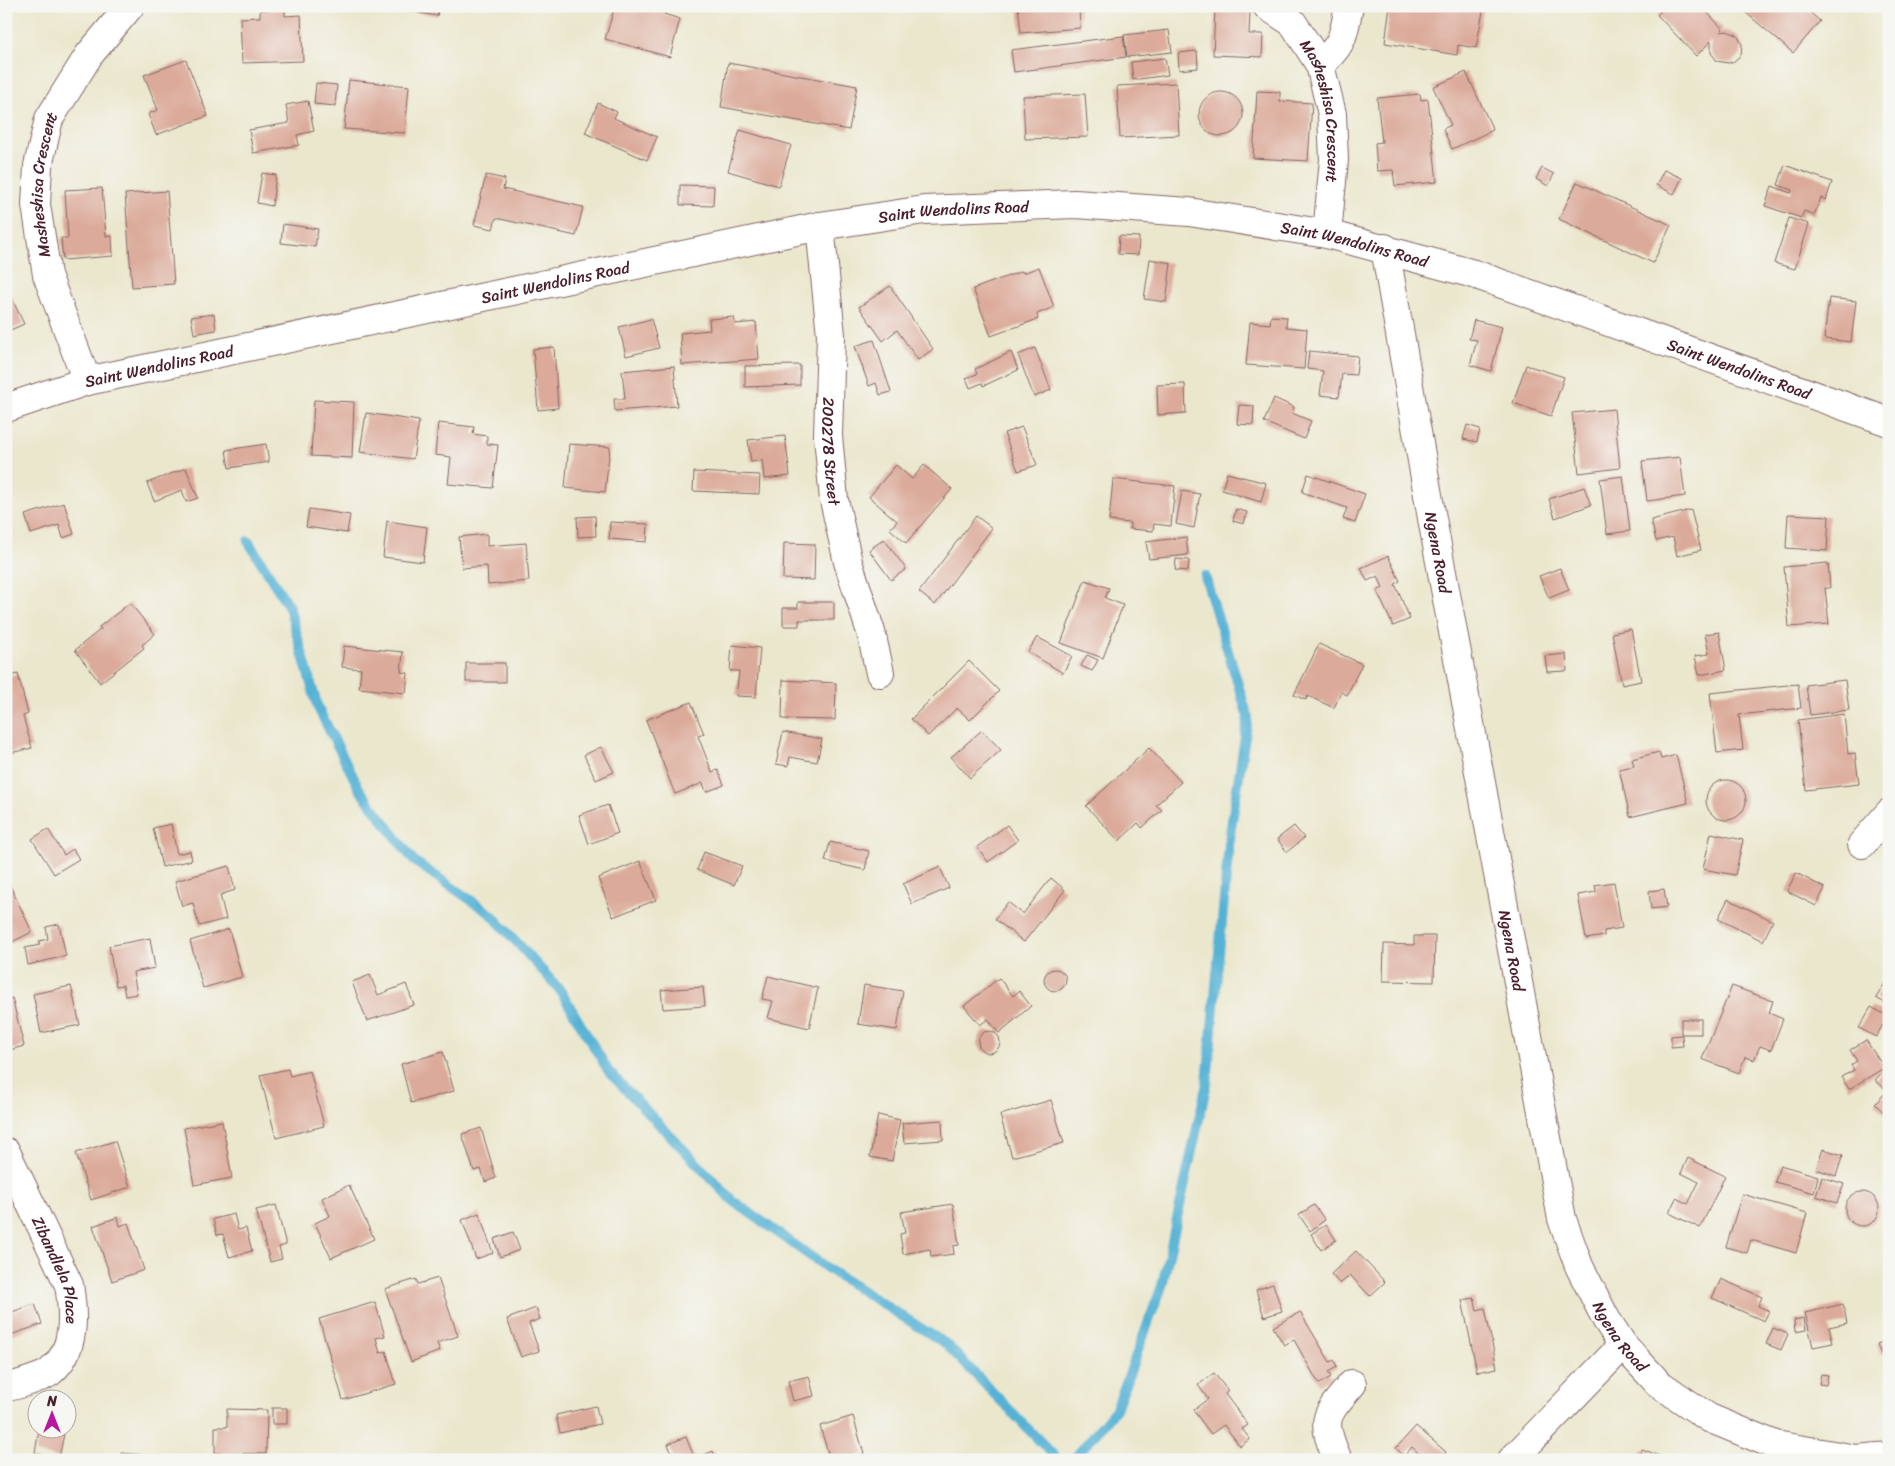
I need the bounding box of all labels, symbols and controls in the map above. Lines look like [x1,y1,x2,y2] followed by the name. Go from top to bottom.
[1292,33,1348,184] street label: Masheshisa Crescent
[22,105,66,260] street label: Masheshisa Crescent
[876,192,1031,232] street label: Saint Wendolins Road
[1279,213,1433,276] street label: Saint Wendolins Road
[478,252,634,312] street label: Saint Wendolins Road
[1663,330,1817,409] street label: Saint Wendolins Road
[82,336,238,396] street label: Saint Wendolins Road
[813,397,849,509] street label: 200278 Street
[1416,509,1460,597] street label: Ngena Road
[1490,908,1534,995] street label: Ngena Road
[23,1211,86,1324] street label: Zibandlela Place
[1584,1296,1656,1380] street label: Ngena Road
[28,1388,78,1438] north arrow
[46,1389,57,1414] text: N

